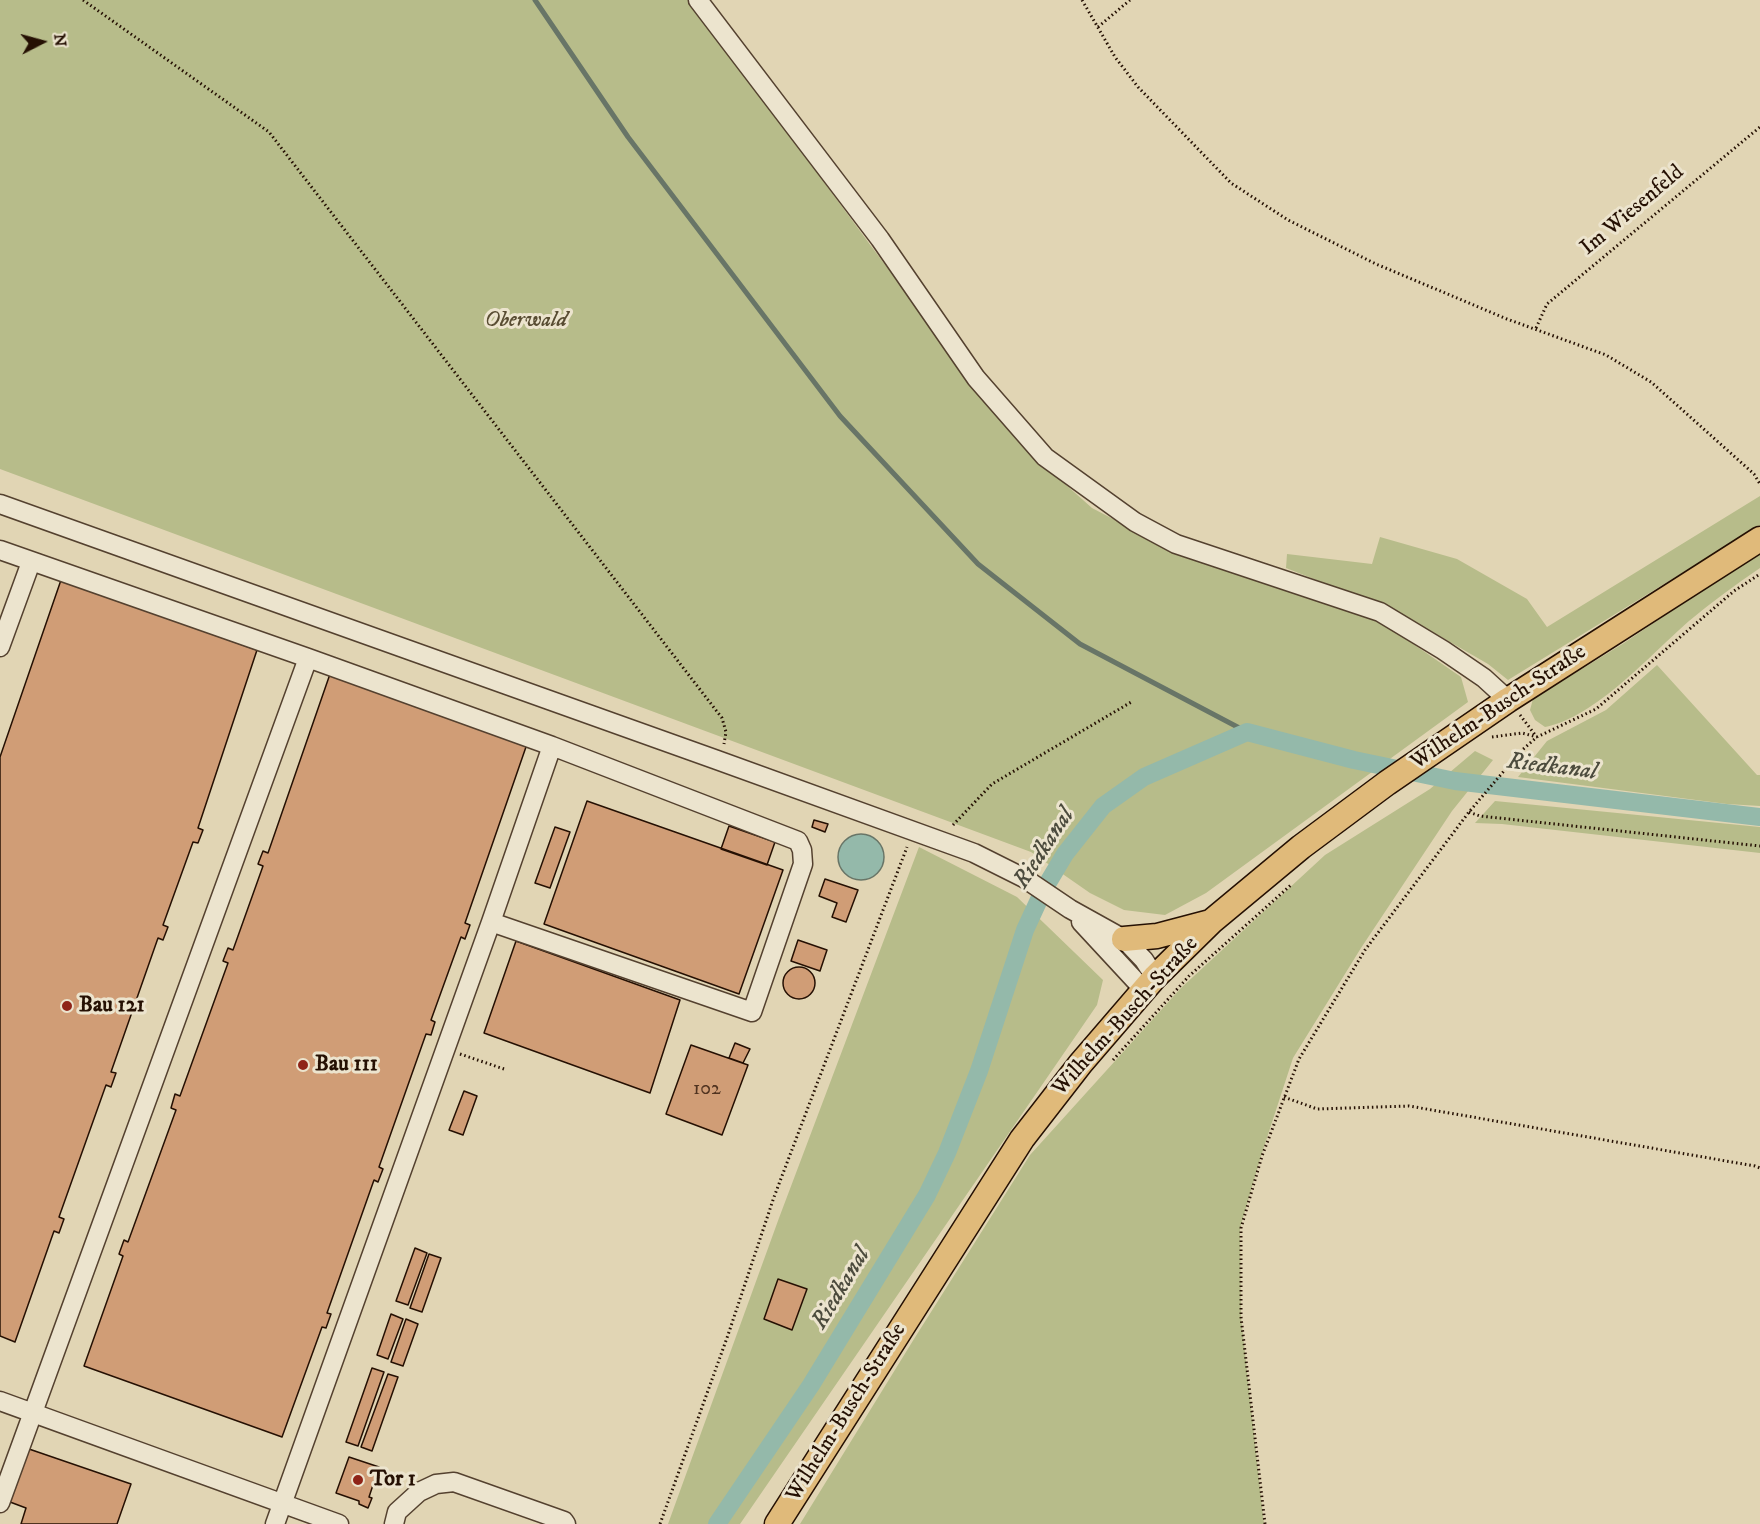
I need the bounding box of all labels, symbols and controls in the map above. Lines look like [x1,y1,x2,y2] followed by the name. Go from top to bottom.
[12,12,72,72] north arrow
[49,33,71,48] text: N
[1576,160,1690,262] street label: Im Wiesenfeld
[485,308,567,334] park label: Oberwald
[1406,640,1592,776] street label: Wilhelm-Busch-Straße
[1505,748,1599,788] water label: Riedkanal
[1008,803,1082,895] water label: Riedkanal
[1047,932,1205,1102] street label: Wilhelm-Busch-Straße
[79,993,145,1019] place label: Bau 121
[60,999,74,1013] marker: Bau 121
[315,1052,378,1078] place label: Bau 111
[296,1058,310,1072] marker: Bau 111
[693,1078,721,1102] house number: 102
[806,1243,878,1335] water label: Riedkanal
[781,1319,913,1507] street label: Wilhelm-Busch-Straße
[370,1467,416,1493] place label: Tor 1
[351,1473,365,1487] marker: Tor 1

